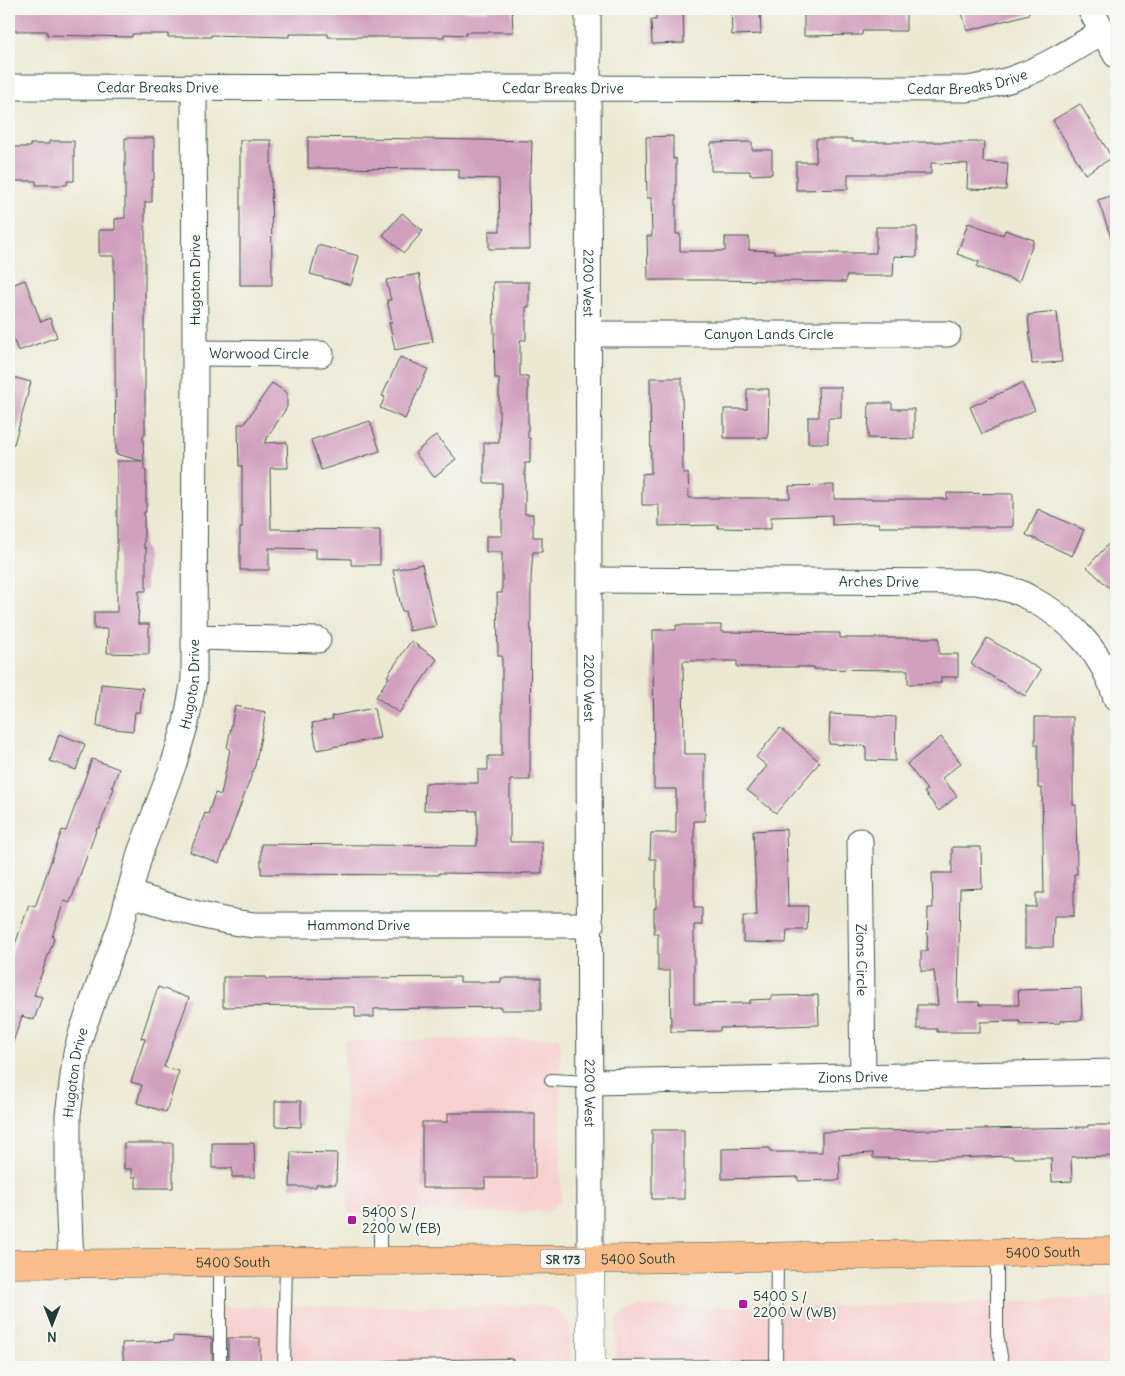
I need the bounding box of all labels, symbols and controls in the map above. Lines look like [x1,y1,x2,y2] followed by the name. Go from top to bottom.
[907,65,1030,98] street label: Cedar Breaks Drive
[97,78,219,96] street label: Cedar Breaks Drive
[502,79,624,97] street label: Cedar Breaks Drive
[186,235,204,325] street label: Hugoton Drive
[579,249,597,317] street label: 2200 West
[704,325,834,343] street label: Canyon Lands Circle
[209,344,309,363] street label: Worwood Circle
[839,572,919,591] street label: Arches Drive
[176,639,203,732] street label: Hugoton Drive
[580,654,598,722] street label: 2200 West
[307,916,410,934] street label: Hammond Drive
[852,924,871,996] street label: Zions Circle
[59,1026,91,1119] street label: Hugoton Drive
[581,1059,599,1127] street label: 2200 West
[818,1067,888,1087] street label: Zions Drive
[362,1203,441,1237] place label: 5400 S / 2200 W (EB)
[346,1214,358,1226] marker: 5400 S / 2200 W (EB)
[1005,1243,1080,1262] street label: 5400 South
[601,1249,675,1268] street label: 5400 South
[540,1250,586,1268] road number: SR 173
[196,1253,270,1271] street label: 5400 South
[753,1287,836,1321] place label: 5400 S / 2200 W (WB)
[28,1298,78,1348] north arrow
[737,1298,749,1310] marker: 5400 S / 2200 W (WB)
[47,1328,57,1346] text: N

